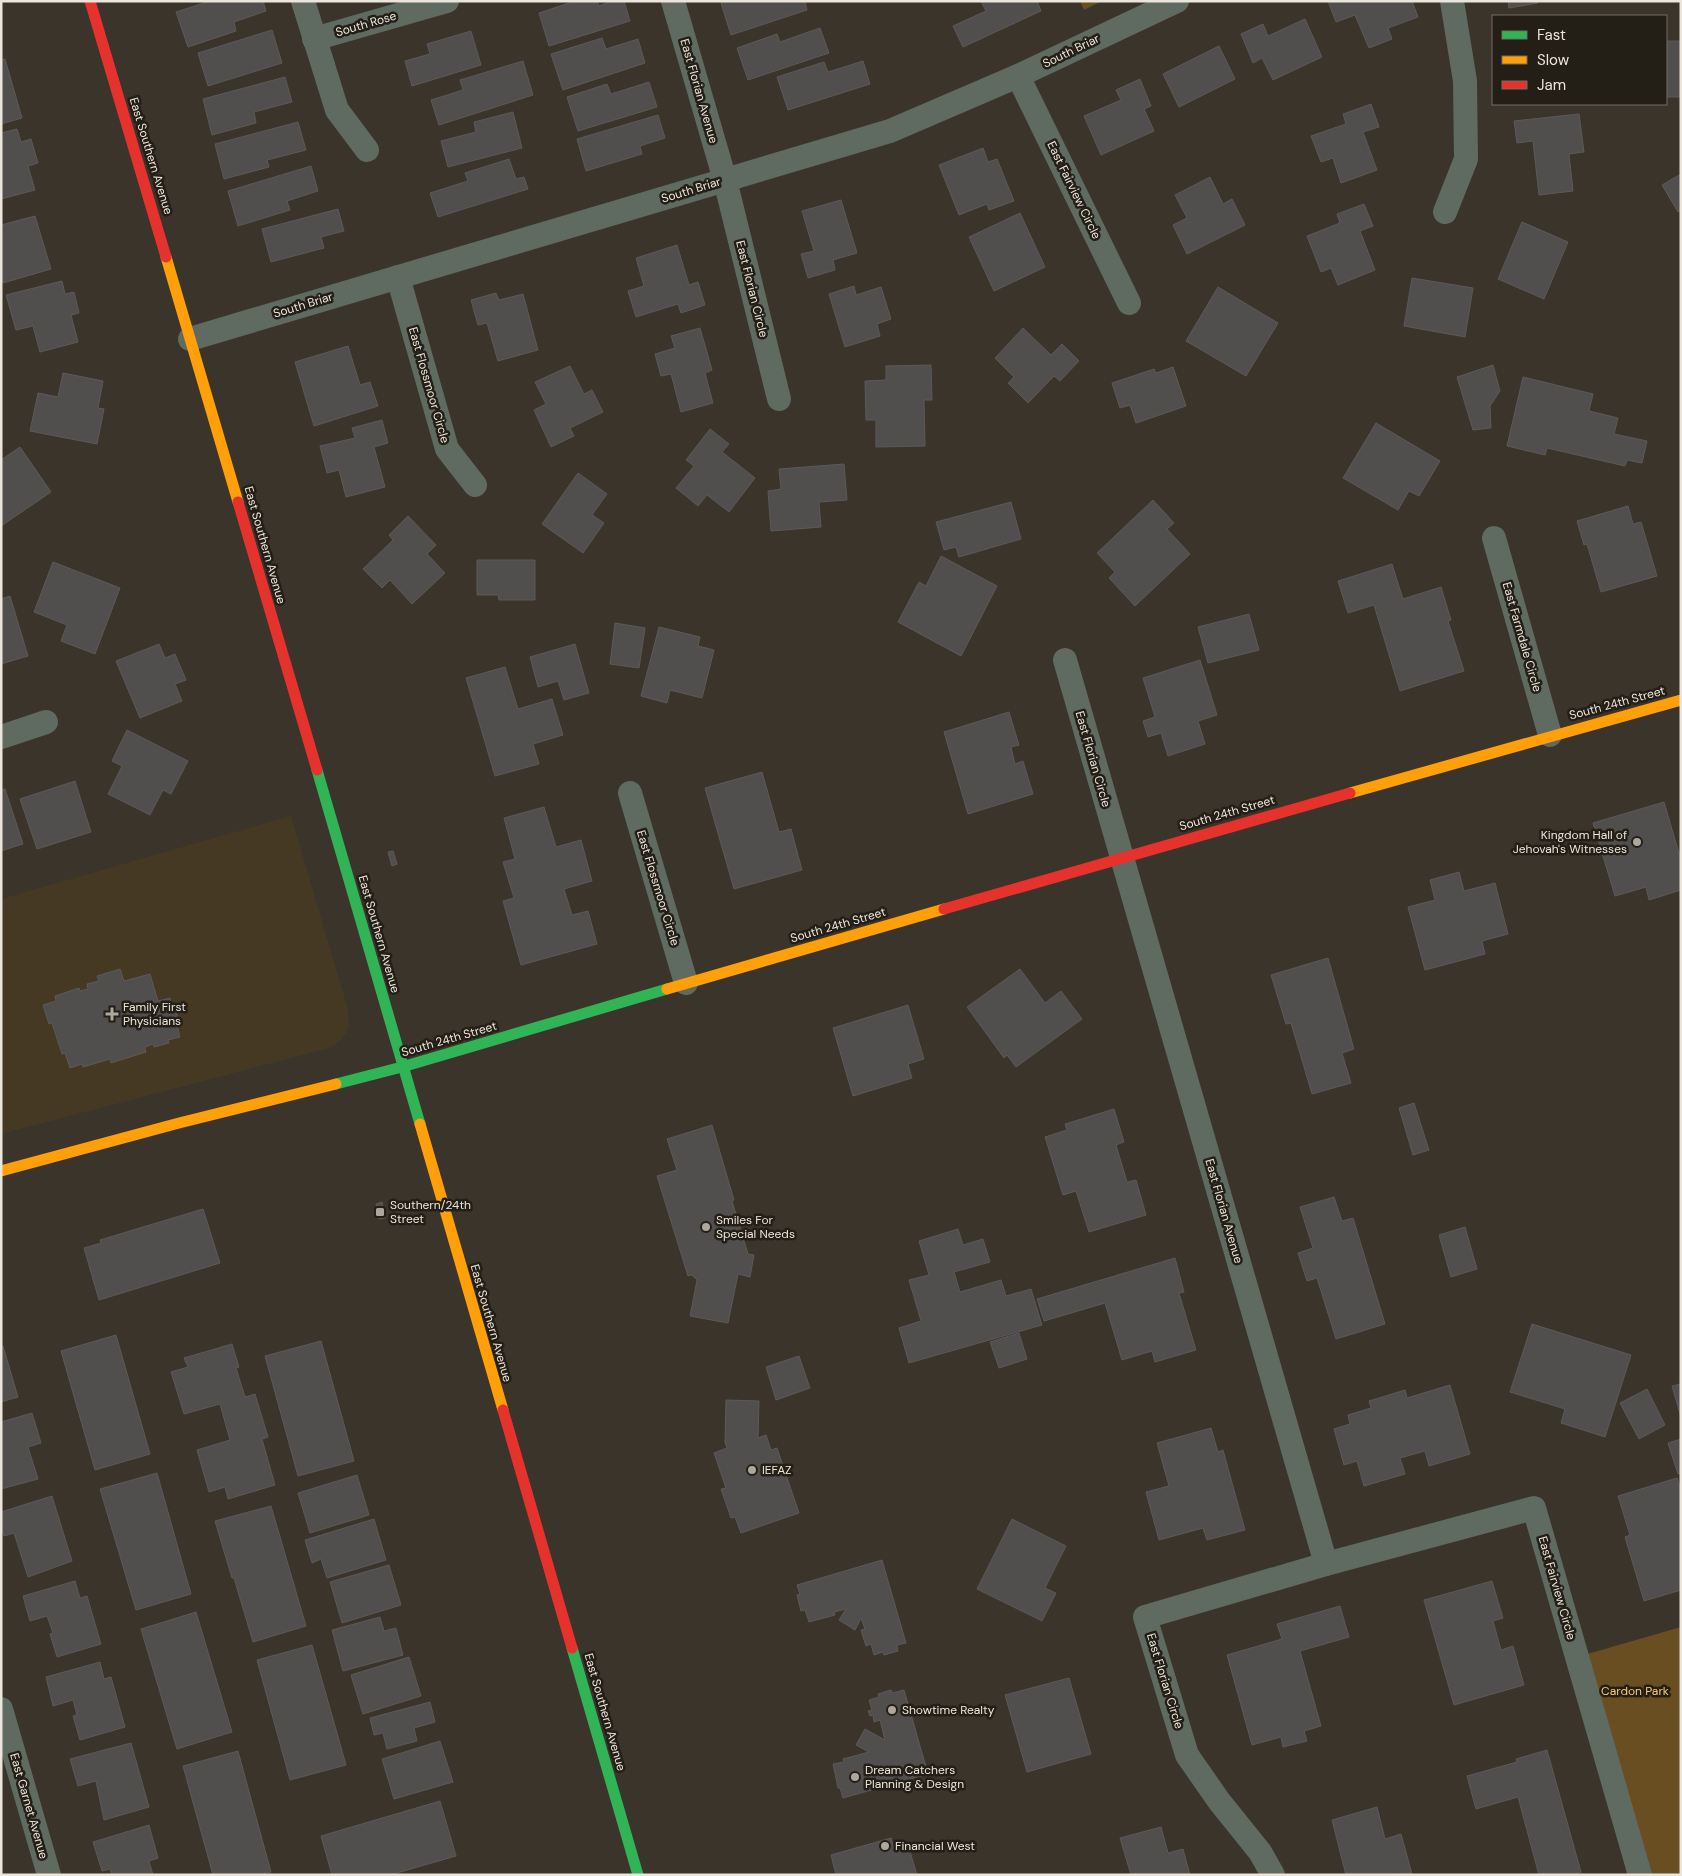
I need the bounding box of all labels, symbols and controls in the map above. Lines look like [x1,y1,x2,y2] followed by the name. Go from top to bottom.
[334,8,398,40] street label: South Rose
[1492,15,1667,105] legend
[1537,25,1566,45] text: Fast
[1040,30,1103,72] street label: South Briar
[676,37,722,145] street label: East Florian Avenue
[1537,50,1570,70] text: Slow
[1537,75,1566,95] text: Jam
[126,95,176,217] street label: East Southern Avenue
[1043,138,1105,242] street label: East Fairview Circle
[659,173,723,207] street label: South Briar
[732,239,772,339] street label: East Florian Circle
[271,288,335,322] street label: South Briar
[405,325,453,445] street label: East Flossmoor Circle
[241,484,290,606] street label: East Southern Avenue
[1499,580,1545,694] street label: East Farmdale Circle
[1567,682,1667,723] street label: South 24th Street
[1072,709,1114,809] street label: East Florian Circle
[1177,792,1277,834] street label: South 24th Street
[1513,827,1627,857] place label: Kingdom Hall of Jehovah's Witnesses
[633,828,683,948] street label: East Flossmoor Circle
[1631,836,1643,848] marker: Kingdom Hall of Jehovah's Witnesses
[355,873,404,995] street label: East Southern Avenue
[788,904,888,946] street label: South 24th Street
[123,999,186,1029] place label: Family First Physicians
[105,1007,119,1021] marker: Family First Physicians
[399,1018,499,1060] street label: South 24th Street
[1201,1157,1247,1265] street label: East Florian Avenue
[390,1197,471,1227] place label: Southern/24th Street
[374,1206,386,1218] marker: Southern/24th Street
[716,1212,795,1242] place label: Smiles For Special Needs
[700,1221,712,1233] marker: Smiles For Special Needs
[467,1262,516,1384] street label: East Southern Avenue
[762,1462,792,1478] place label: IEFAZ
[746,1464,758,1476] marker: IEFAZ
[1535,1534,1579,1642] street label: East Fairview Circle
[1143,1631,1187,1731] street label: East Florian Circle
[581,1651,630,1773] street label: East Southern Avenue
[1601,1683,1669,1699] park label: Cardon Park
[902,1702,995,1718] place label: Showtime Realty
[886,1704,898,1716] marker: Showtime Realty
[6,1751,52,1861] street label: East Garnet Avenue
[865,1762,964,1792] place label: Dream Catchers Planning & Design
[849,1771,861,1783] marker: Dream Catchers Planning & Design
[895,1838,975,1854] place label: Financial West
[879,1840,891,1852] marker: Financial West

